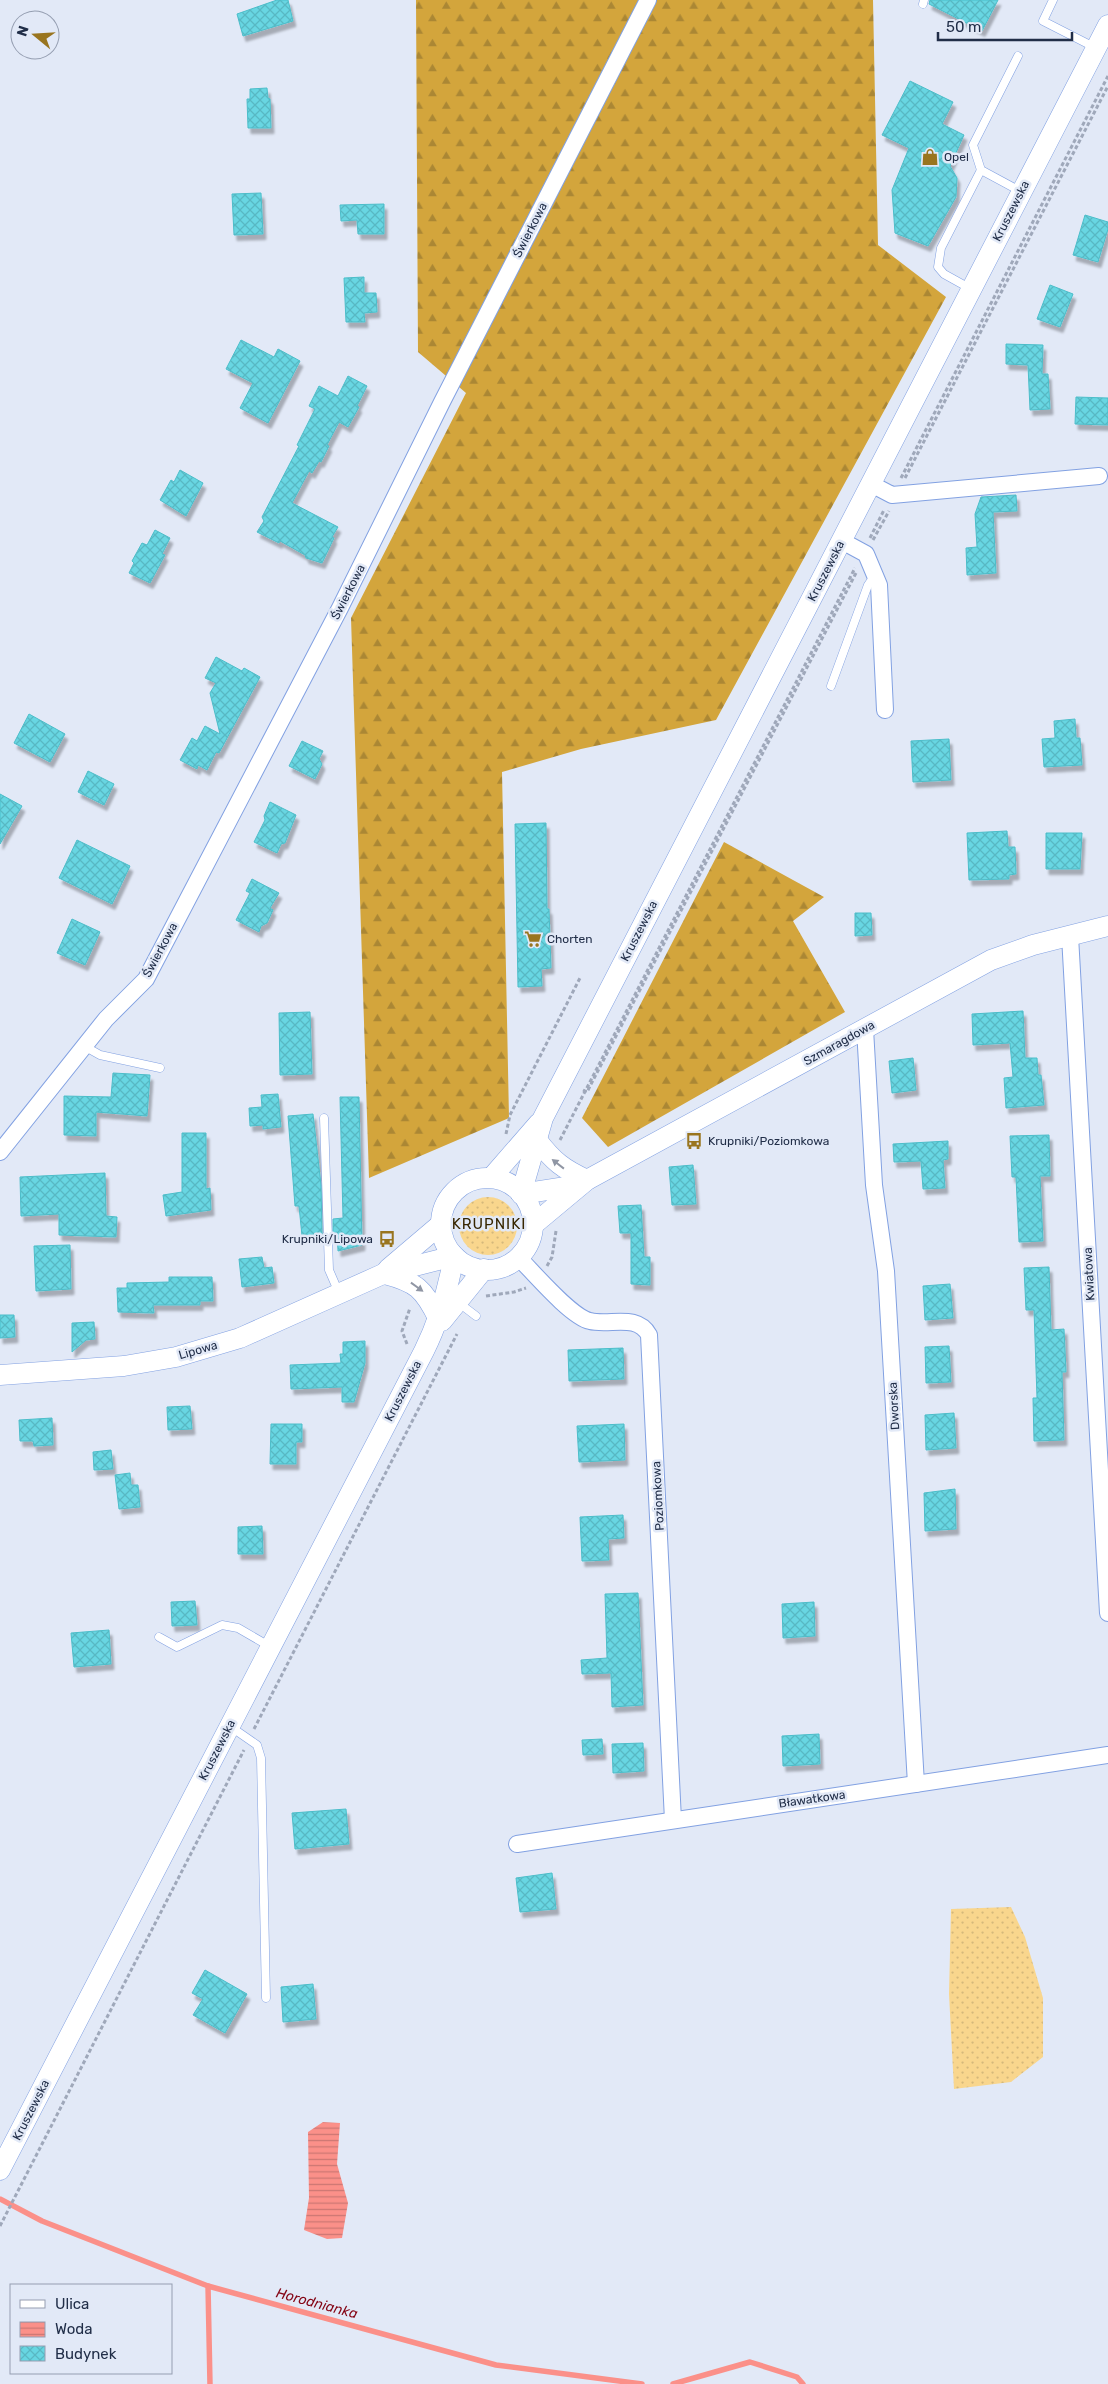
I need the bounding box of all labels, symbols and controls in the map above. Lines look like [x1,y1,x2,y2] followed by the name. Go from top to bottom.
[10,10,60,60] north arrow
[938,10,1072,42] scale bar
[946,18,981,36] text: 50 m
[13,24,33,39] text: N
[920,147,940,167] shop icon: Opel
[944,150,969,164] place label: Opel
[990,178,1032,244] street label: Kruszewska
[510,200,550,260] street label: Świerkowa
[805,538,847,604] street label: Kruszewska
[328,562,368,622] street label: Świerkowa
[618,898,660,964] street label: Kruszewska
[140,920,180,980] street label: Świerkowa
[523,929,543,949] supermarket icon: Chorten
[547,932,592,946] place label: Chorten
[801,1018,877,1068] street label: Szmaragdowa
[684,1131,704,1151] bus stop icon: Krupniki/Poziomkowa
[708,1134,829,1148] place label: Krupniki/Poziomkowa
[552,1159,565,1170] one-way arrow
[452,1215,526,1233] district label: KRUPNIKI
[377,1229,397,1249] bus stop icon: Krupniki/Lipowa
[282,1232,373,1246] place label: Krupniki/Lipowa
[1081,1247,1097,1301] street label: Kwiatowa
[410,1282,424,1292] one-way arrow
[177,1338,219,1362] street label: Lipowa
[382,1358,424,1424] street label: Kruszewska
[886,1382,902,1430] street label: Dworska
[649,1461,667,1531] street label: Poziomkowa
[196,1717,238,1783] street label: Kruszewska
[778,1787,846,1811] street label: Bławatkowa
[10,2077,52,2143] street label: Kruszewska
[10,2284,172,2374] legend
[274,2284,359,2323] water label: Horodnianka
[55,2295,89,2313] text: Ulica
[55,2320,93,2338] text: Woda
[55,2345,117,2363] text: Budynek

